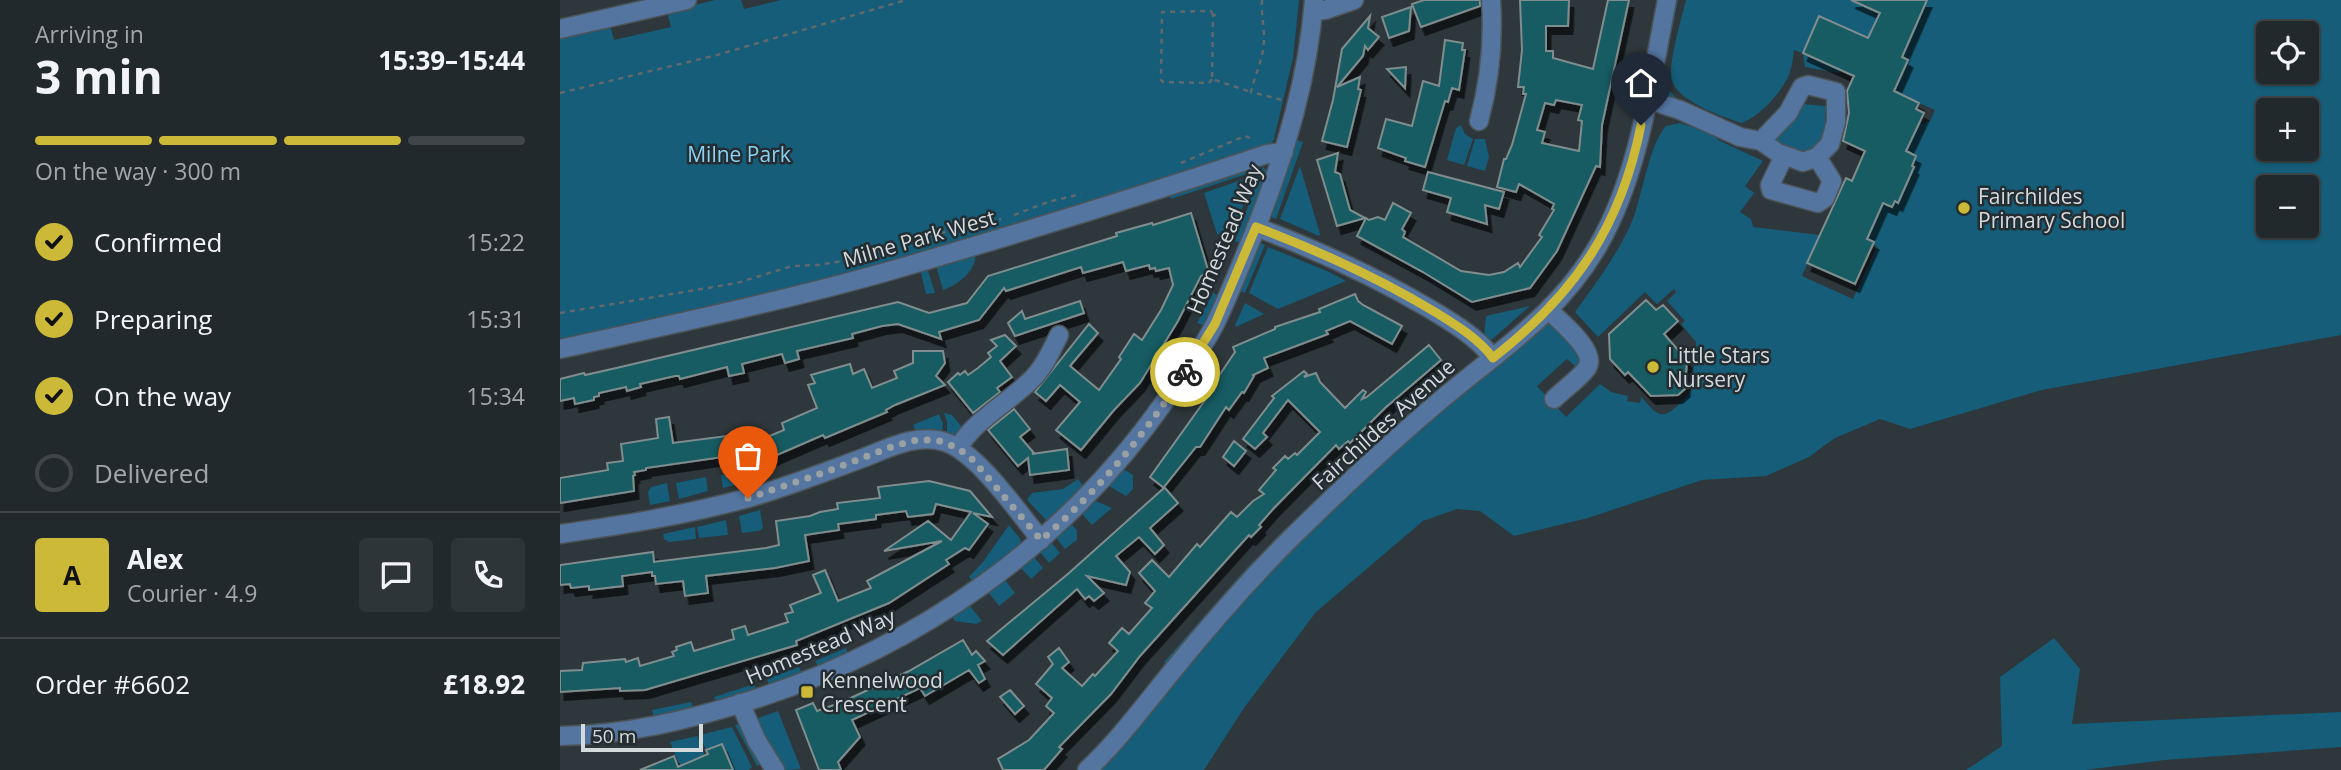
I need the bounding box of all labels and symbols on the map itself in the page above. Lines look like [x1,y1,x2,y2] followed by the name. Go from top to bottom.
[1611,53,1671,125] pin
[687,140,791,168] park label: Milne Park
[1180,159,1268,318] street label: Homestead Way
[1978,182,2125,234] place label: Fairchildes Primary School
[1956,200,1972,216] marker: Fairchildes Primary School
[839,203,999,273] street label: Milne Park West
[1150,337,1220,407] courier
[1667,341,1770,393] place label: Little Stars Nursery
[1306,352,1460,496] street label: Fairchildes Avenue
[1645,359,1661,375] marker: Little Stars Nursery
[718,426,778,498] pin
[741,602,900,690] street label: Homestead Way
[821,666,943,718] place label: Kennelwood Crescent
[799,684,815,700] marker: Kennelwood Crescent
[581,721,704,753] scale bar

